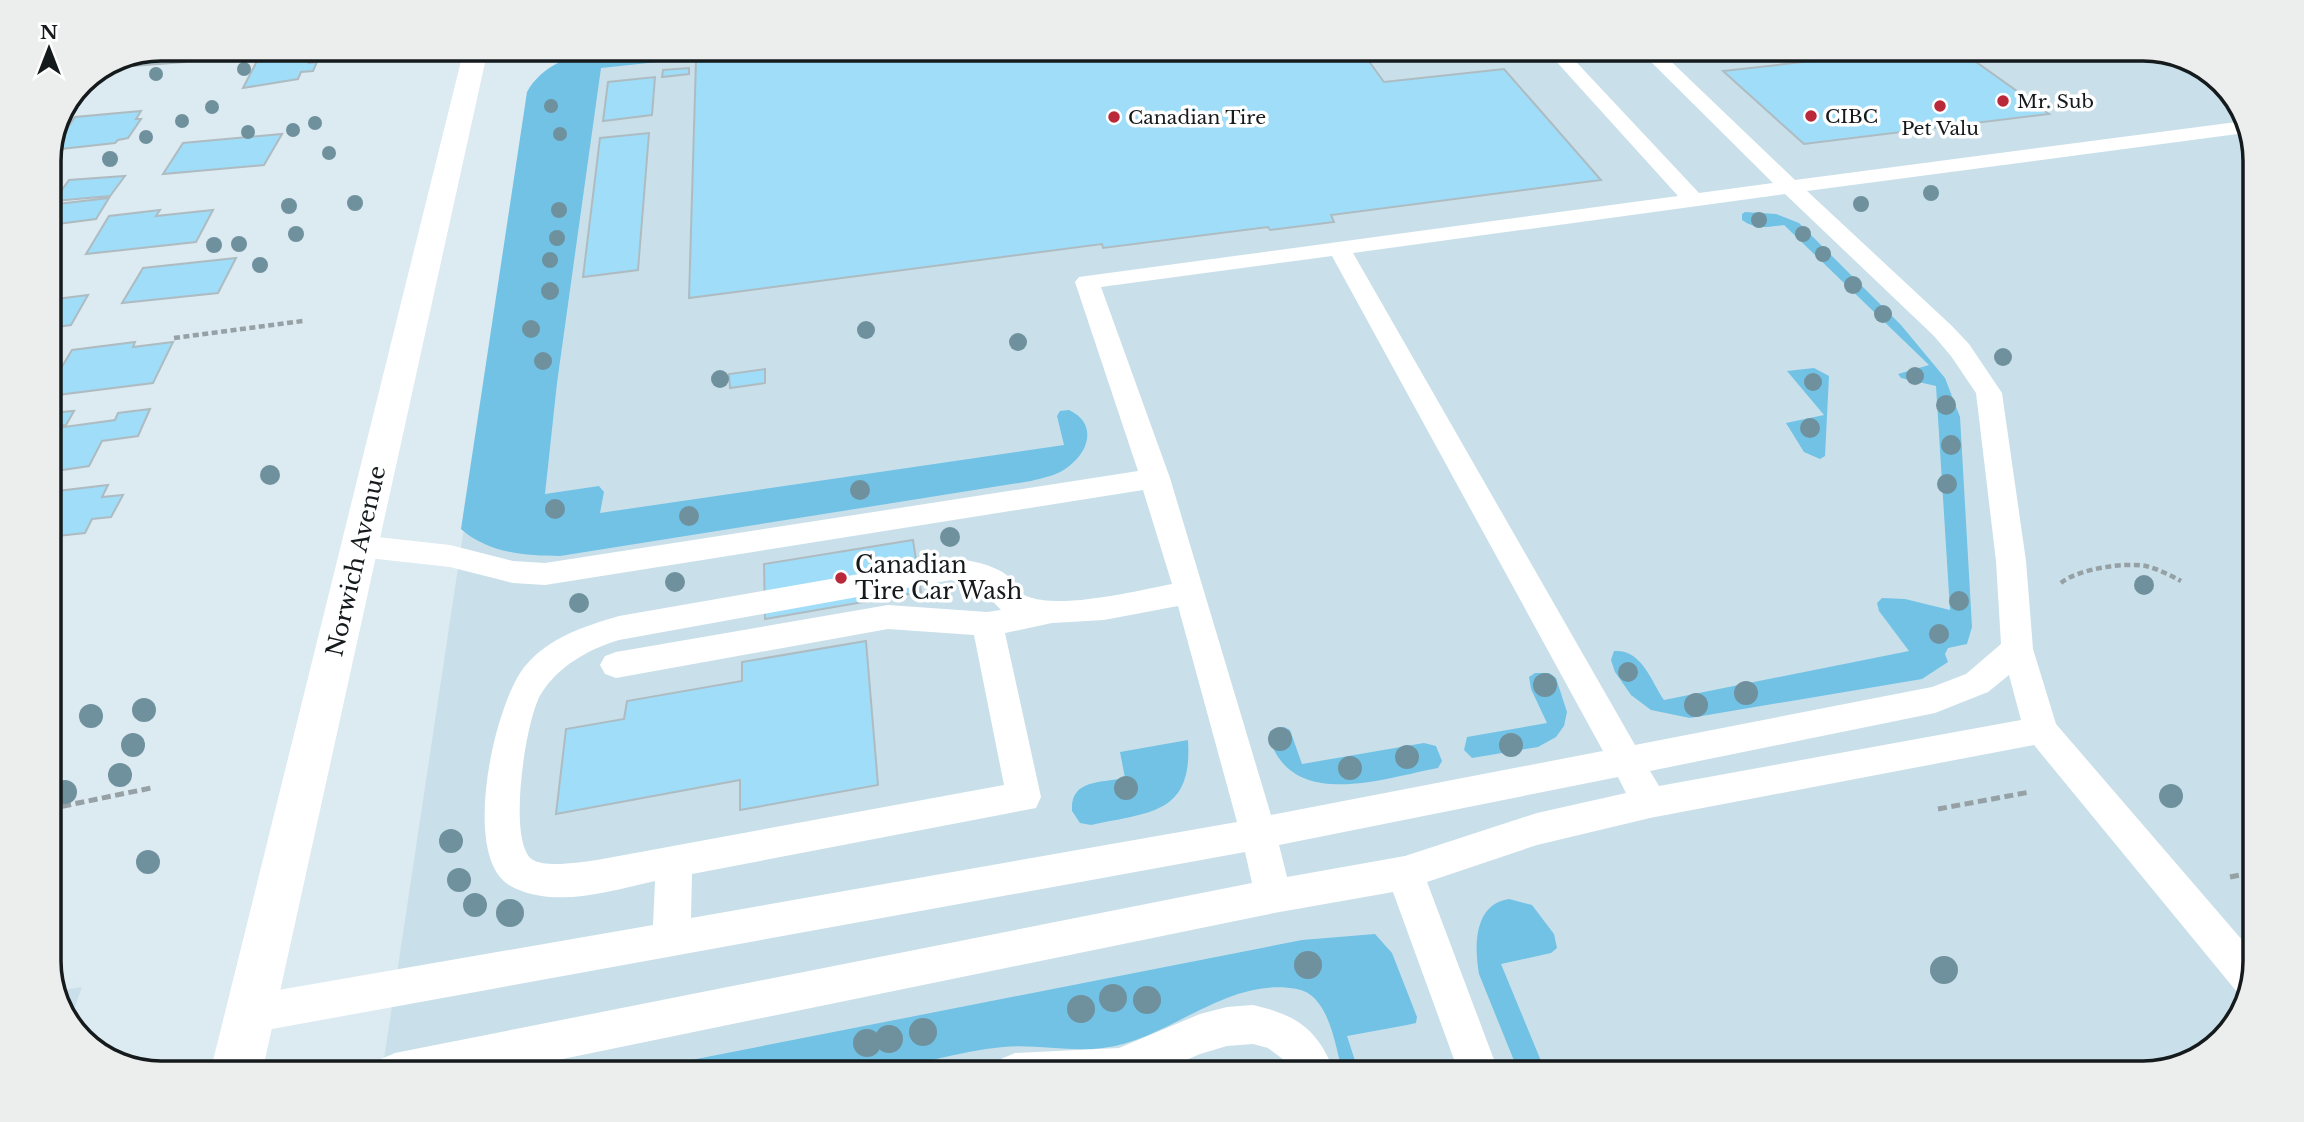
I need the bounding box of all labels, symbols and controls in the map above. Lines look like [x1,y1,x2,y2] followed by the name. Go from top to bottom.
[14,14,84,84] north arrow
[40,21,58,44] text: N
[2017,90,2094,113] place label: Mr. Sub
[1995,93,2011,109] marker: Mr. Sub
[1932,98,1948,114] marker: Pet Valu
[1825,105,1878,128] place label: CIBC
[1128,106,1266,129] place label: Canadian Tire
[1803,108,1819,124] marker: CIBC
[1106,109,1122,125] marker: Canadian Tire
[1901,117,1979,140] place label: Pet Valu
[320,463,392,659] street label: Norwich Avenue
[855,551,1023,605] place label: Canadian Tire Car Wash
[833,570,849,586] marker: Canadian Tire Car Wash

